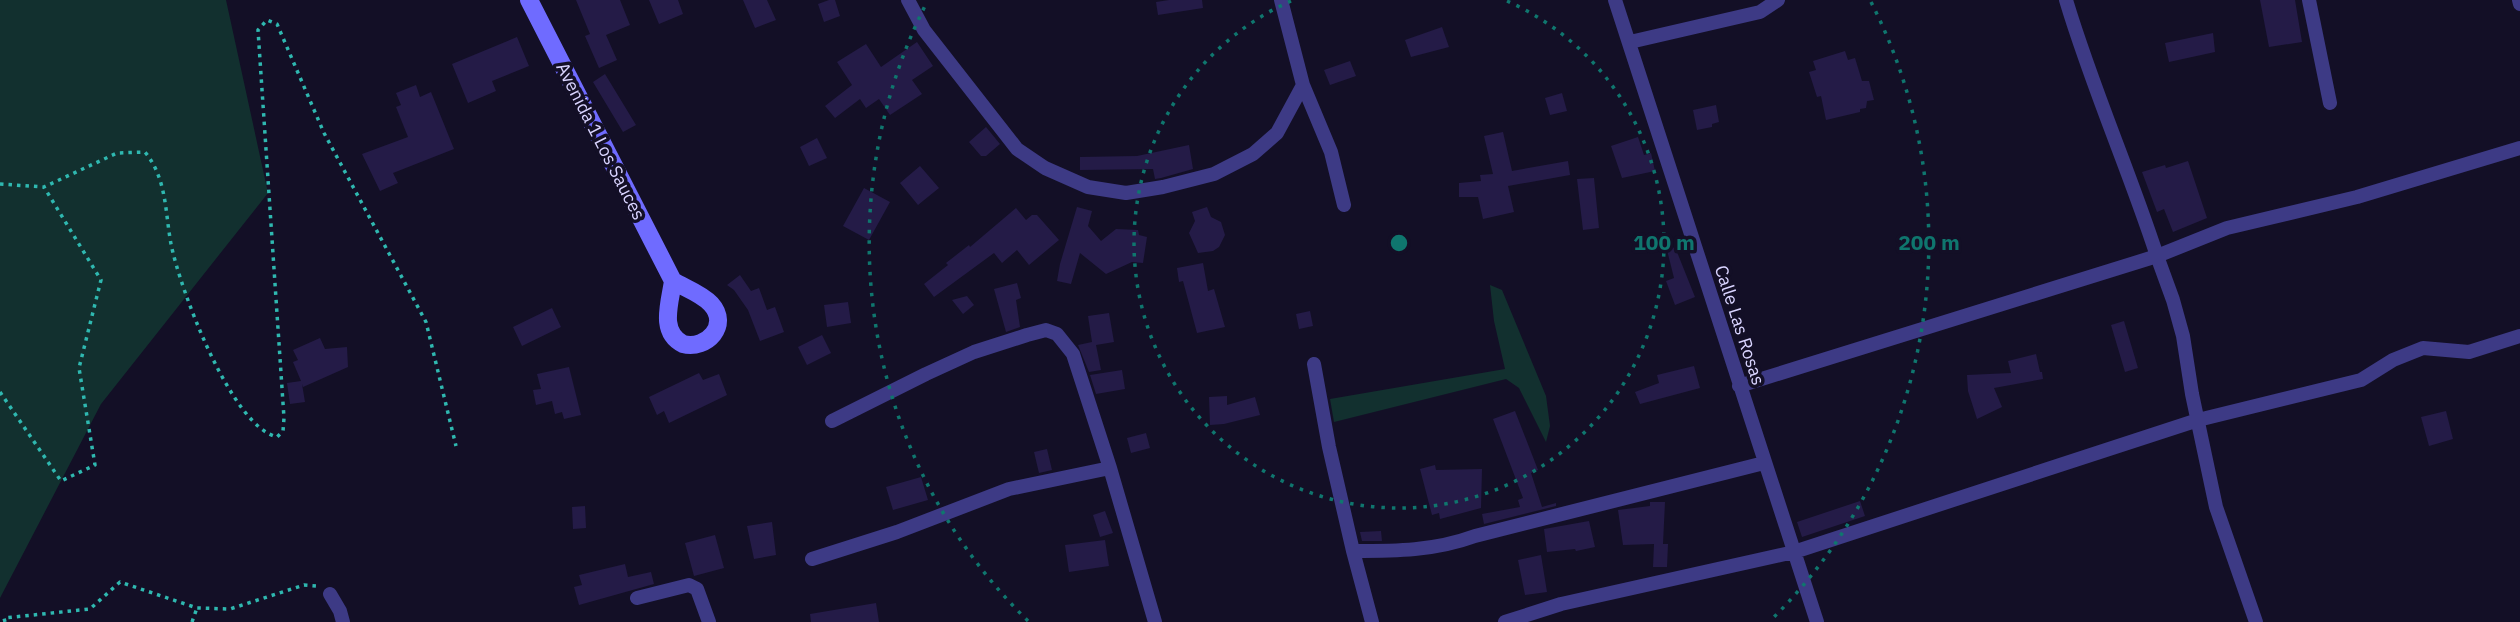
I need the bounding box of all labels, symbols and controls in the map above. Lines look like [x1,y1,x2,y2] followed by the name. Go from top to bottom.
[551,58,651,224] street label: Avenida 1 Los Sauces
[1633,228,1695,256] text: 100 m
[1898,228,1960,256] text: 200 m
[1387,231,1411,255] centre of rings
[1710,262,1770,388] street label: Calle Las Rosas

